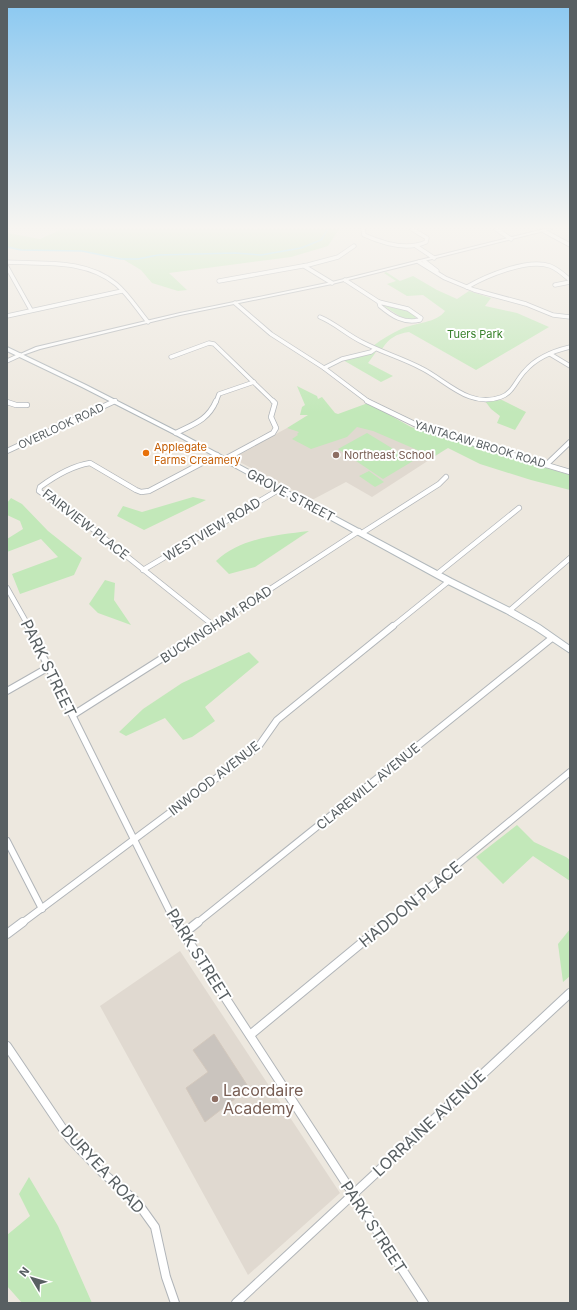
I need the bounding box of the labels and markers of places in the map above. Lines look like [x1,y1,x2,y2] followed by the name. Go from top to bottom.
[154,440,241,467] place label: Applegate Farms Creamery
[141,448,151,458] marker: Applegate Farms Creamery
[344,448,434,462] place label: Northeast School
[331,450,341,460] marker: Northeast School
[223,1080,303,1118] place label: Lacordaire Academy
[210,1094,220,1104] marker: Lacordaire Academy

